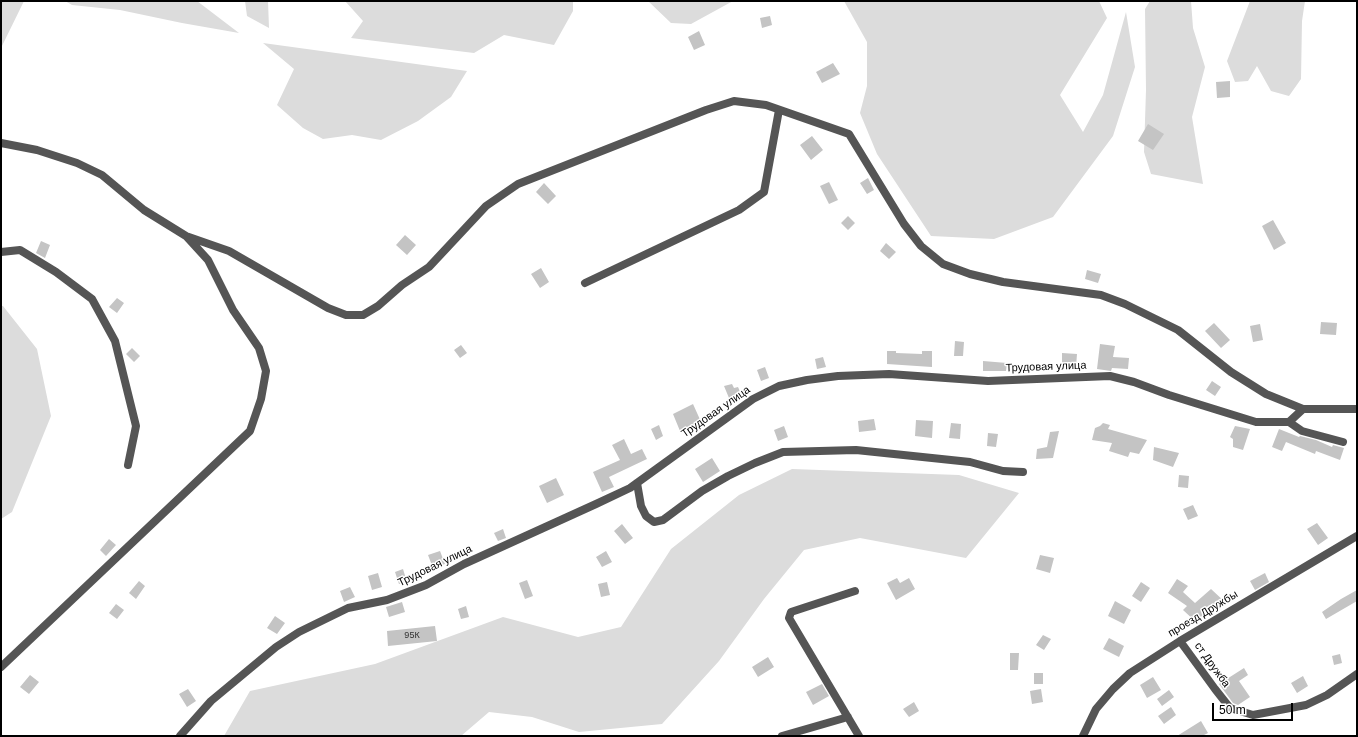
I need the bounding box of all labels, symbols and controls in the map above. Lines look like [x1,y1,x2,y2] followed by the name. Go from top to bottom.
[1005,359,1087,375] street label: Трудовая улица
[679,383,753,441] street label: Трудовая улица
[396,542,474,590] street label: Трудовая улица
[1166,588,1240,640] street label: проезд Дружбы
[404,631,420,641] house number: 95К
[1191,640,1233,690] street label: ст Дружба
[1214,695,1295,721] scale bar
[1219,703,1246,717] text: 50 m

